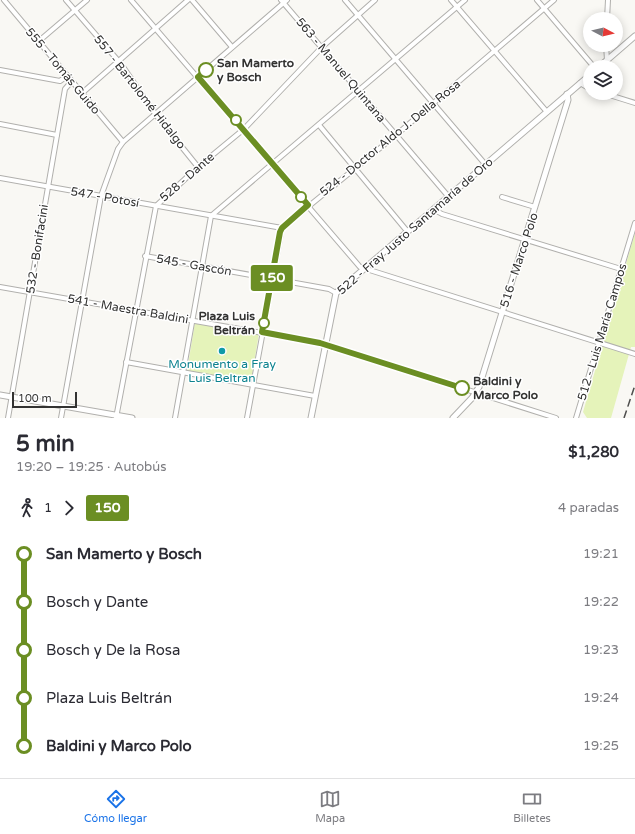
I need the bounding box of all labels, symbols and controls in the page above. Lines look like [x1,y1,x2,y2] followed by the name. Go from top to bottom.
[583,12,623,52] north arrow
[583,12,623,100] map controls
[293,15,389,125] street label: 563 - Manuel Quintana
[23,25,103,117] street label: 555 - Tomás Guido
[91,32,189,152] street label: 557 - Bartolomé Hidalgo
[217,56,294,85] place label: San Mamerto y Bosch
[583,60,623,100] button: layers
[198,62,214,78] marker: San Mamerto y Bosch
[317,77,463,199] street label: 524 - Doctor Aldo J. Della Rosa
[230,114,242,126] unlabelled marker
[157,149,217,205] street label: 528 - Dante
[334,155,496,297] street label: 522 - Fray Justo Santamaría de Oro
[70,184,140,210] street label: 547 - Potosí
[295,191,307,203] unlabelled marker
[23,203,51,295] street label: 532 - Bonifacini
[497,211,541,309] street label: 516 - Marco Polo
[155,251,233,279] street label: 545 - Gascón
[574,262,630,402] street label: 512 - Luis María Campos
[249,265,295,291] line badge: 150
[259,269,285,286] text: 150
[66,291,190,327] street label: 541 - Maestra Baldini
[198,309,255,337] place label: Plaza Luis Beltrán
[258,317,270,329] marker: Plaza Luis Beltrán
[217,346,227,356] marker: Monumento a Fray Luis Beltran
[168,357,276,385] place label: Monumento a Fray Luis Beltran
[473,374,538,402] place label: Baldini y Marco Polo
[454,380,470,396] marker: Baldini y Marco Polo
[12,390,77,409] scale bar
[18,392,52,405] text: 100 m
[16,431,75,457] text: 5 min
[568,443,619,461] text: $1,280
[16,459,166,475] text: 19:20 – 19:25 · Autobús
[16,497,38,519] icon: walk
[58,497,80,519] icon: forward
[94,499,121,516] text: 150
[44,500,52,516] text: 1
[558,500,619,516] text: 4 paradas
[46,545,202,563] text: San Mamerto y Bosch
[583,546,619,562] text: 19:21
[46,593,148,611] text: Bosch y Dante
[583,594,619,610] text: 19:22
[46,641,181,659] text: Bosch y De la Rosa
[583,642,619,658] text: 19:23
[46,689,172,707] text: Plaza Luis Beltrán
[583,690,619,706] text: 19:24
[46,737,192,755] text: Baldini y Marco Polo
[583,738,619,754] text: 19:25
[84,788,147,825] tab: Cómo llegar
[315,788,345,825] tab: Mapa
[513,788,551,825] tab: Billetes

